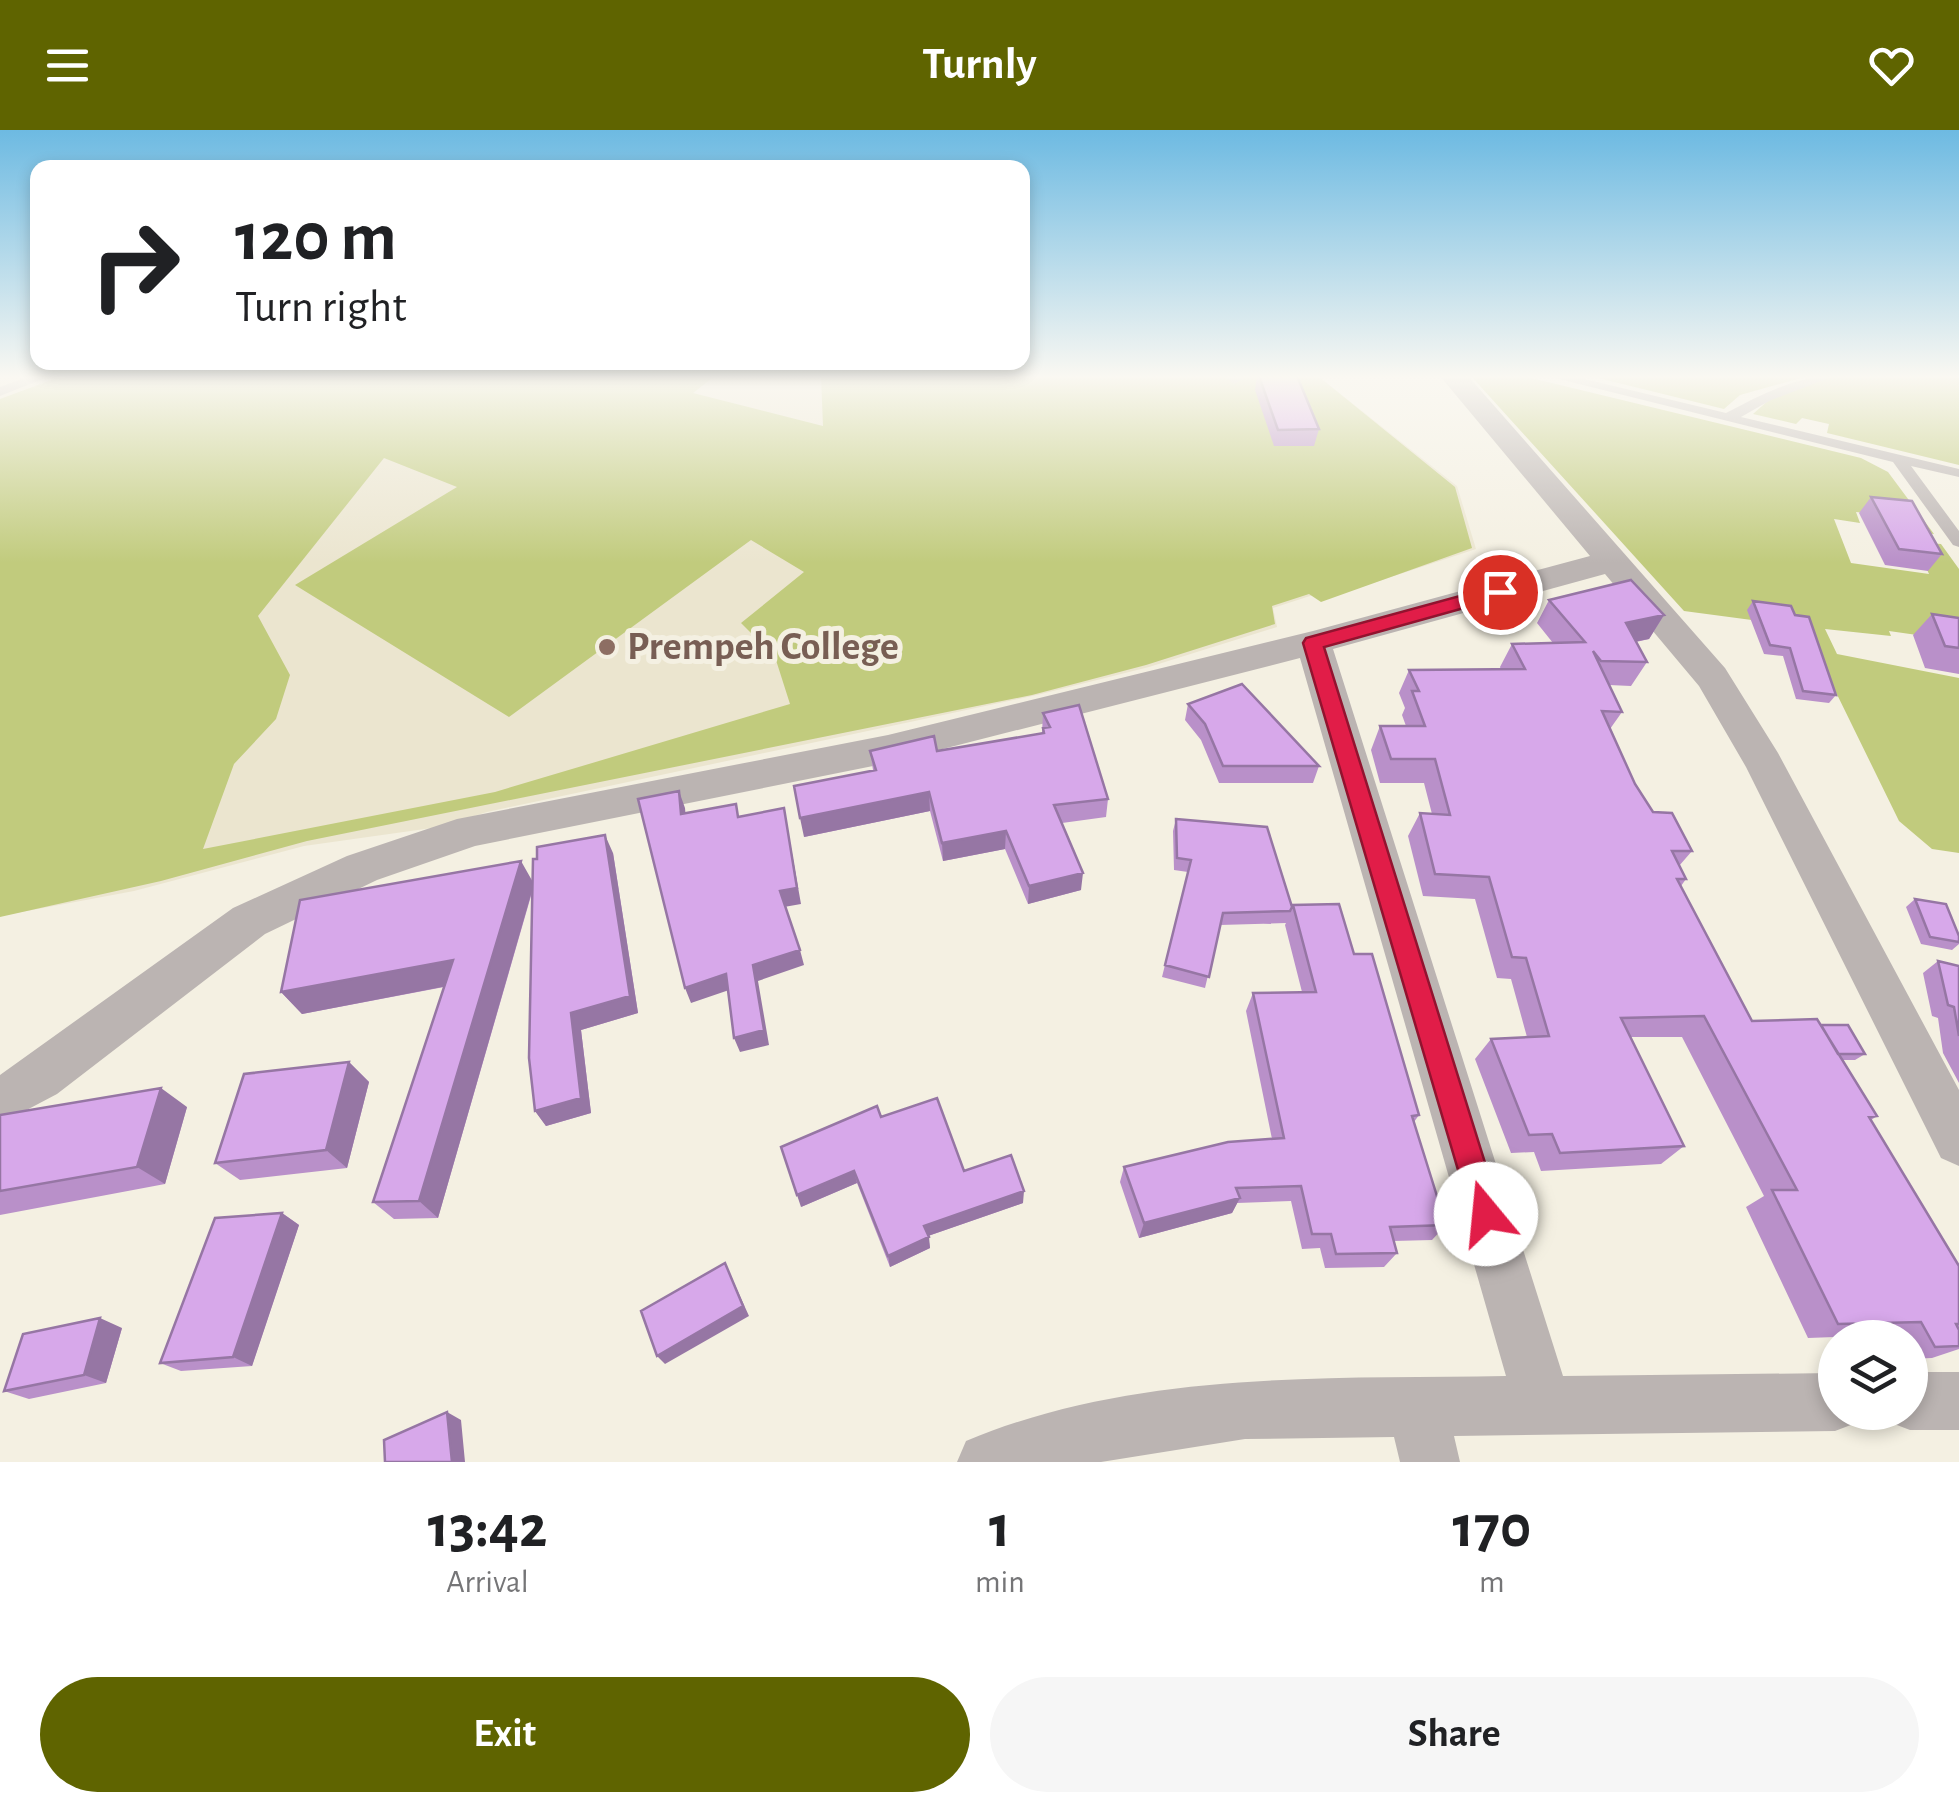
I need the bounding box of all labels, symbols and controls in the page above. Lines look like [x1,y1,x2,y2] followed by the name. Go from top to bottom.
[40,38,95,93] icon: menu
[1864,38,1919,93] icon: heart
[922,42,1037,87] text: Turnly
[70,200,200,330] icon: right
[235,203,397,273] text: 120 m
[235,285,407,330] text: Turn right
[1458,550,1543,635] pin
[1473,565,1528,620] icon: arrive
[627,627,899,667] place label: Prempeh College
[596,636,618,658] marker: Prempeh College
[1434,1162,1538,1266] position arrow
[1818,1320,1928,1430] map controls
[1818,1320,1928,1430] button: layers
[428,1498,547,1558] text: 13:42
[989,1498,1011,1558] text: 1
[1453,1498,1531,1558] text: 170
[446,1566,529,1598] text: Arrival
[975,1566,1025,1598] text: min
[1479,1566,1505,1598] text: m
[40,1677,970,1792] button: Exit
[990,1677,1919,1792] button: Share

